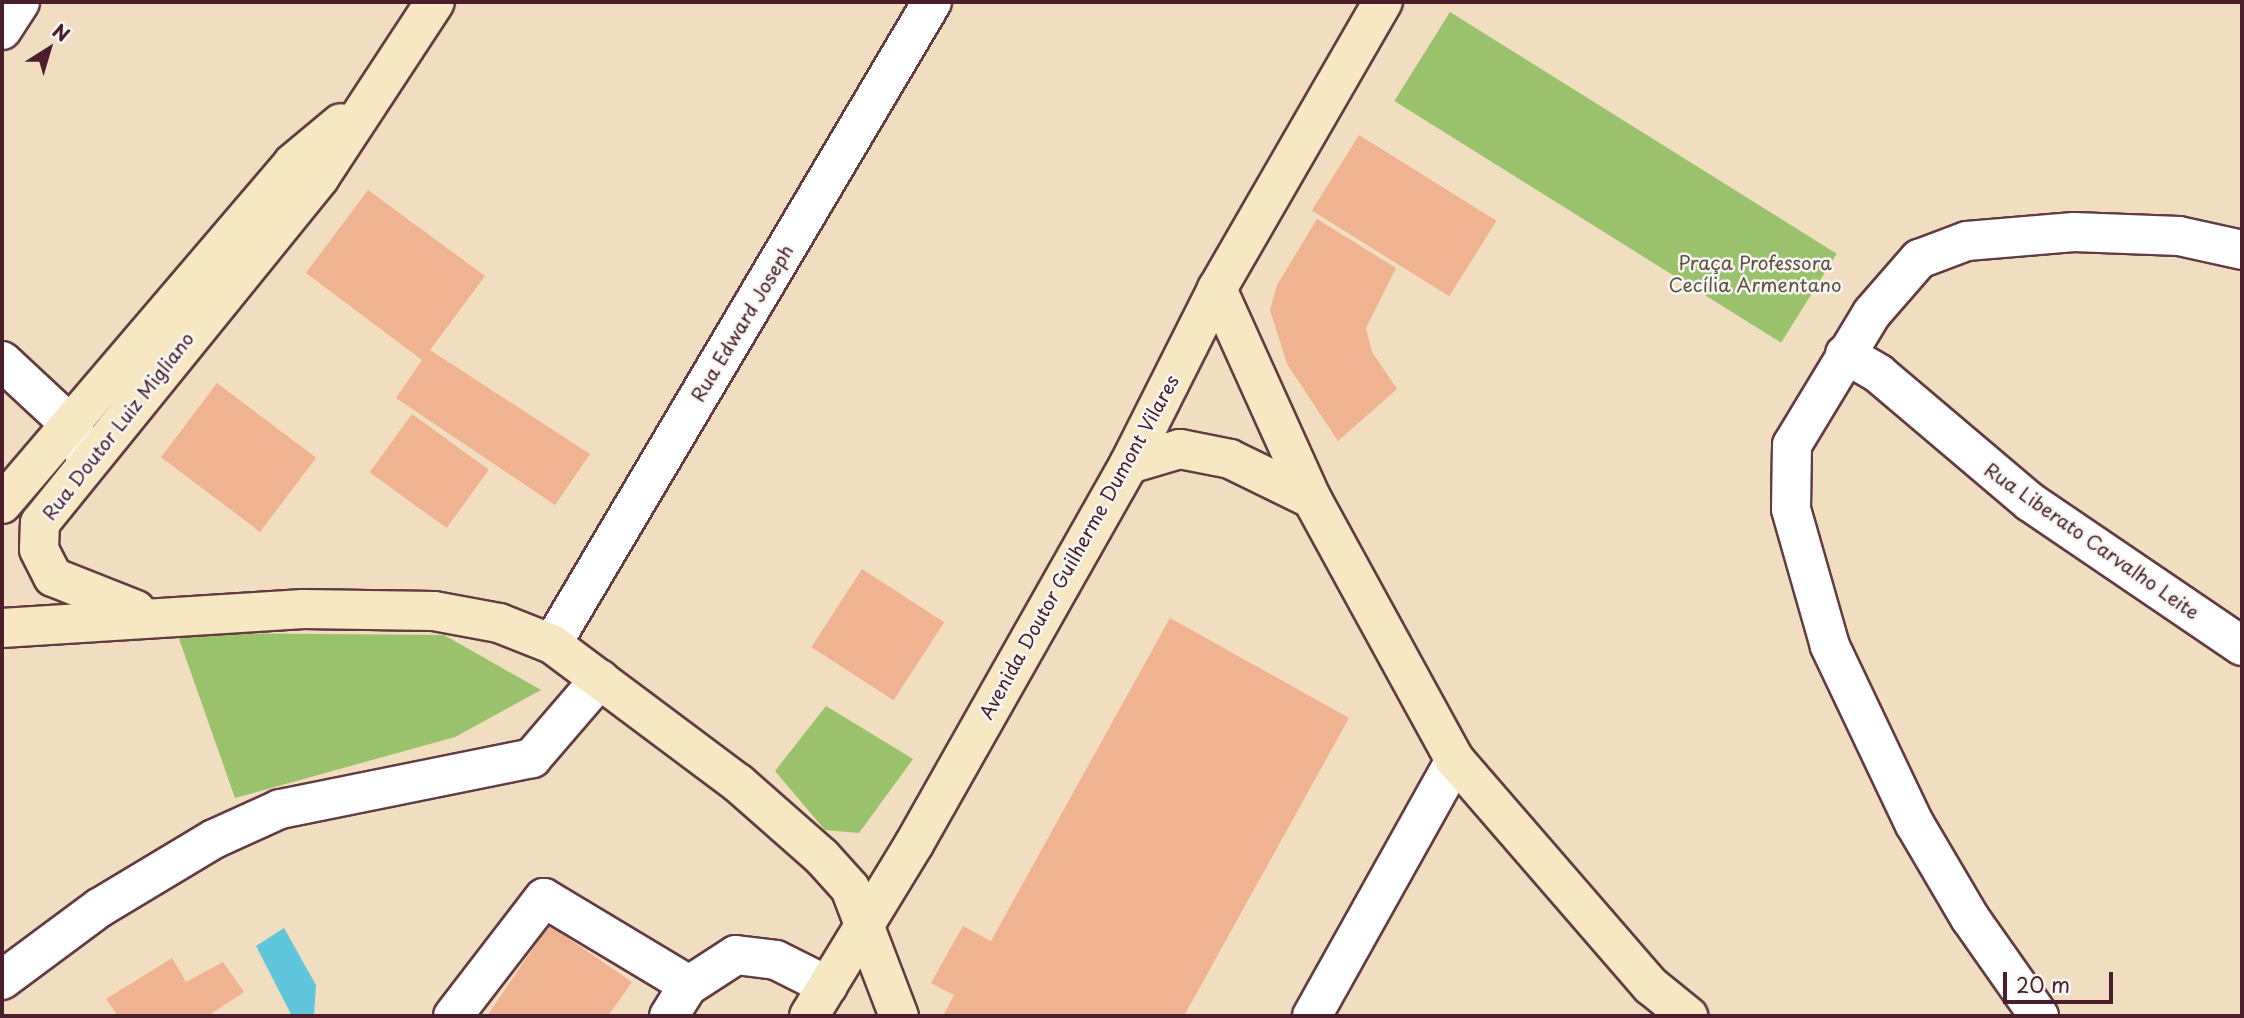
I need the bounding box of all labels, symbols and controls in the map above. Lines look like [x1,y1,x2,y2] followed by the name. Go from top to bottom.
[14,14,84,84] north arrow
[47,17,76,48] text: N
[686,240,798,406] street label: Rua Edward Joseph
[1669,252,1841,296] park label: Praça Professora Cecília Armentano
[37,327,199,525] street label: Rua Doutor Luiz Migliano
[974,371,1184,723] street label: Avenida Doutor Guilherme Dumont Vilares
[1981,458,2203,624] street label: Rua Liberato Carvalho Leite
[2006,958,2116,1002] scale bar
[2016,968,2070,1000] text: 20 m

